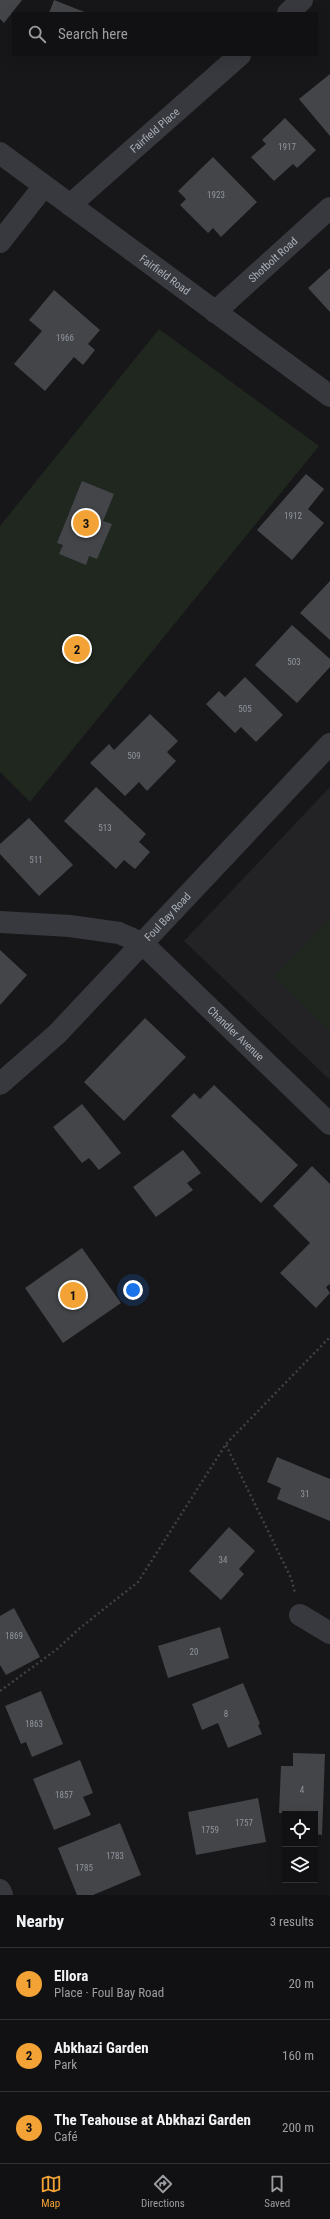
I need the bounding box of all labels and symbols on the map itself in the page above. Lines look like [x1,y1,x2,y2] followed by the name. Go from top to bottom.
[128,105,182,156] street label: Fairfield Place
[278,142,296,152] house number: 1917
[207,190,225,200] house number: 1923
[246,235,300,285] street label: Shotbolt Road
[137,252,193,298] street label: Fairfield Road
[56,333,74,343] house number: 1966
[73,508,99,538] pin: 3
[284,511,302,521] house number: 1912
[64,634,90,664] pin: 2
[287,657,301,667] house number: 503
[238,704,252,714] house number: 505
[127,751,141,761] house number: 509
[98,823,112,833] house number: 513
[29,855,43,865] house number: 511
[142,890,194,944] street label: Foul Bay Road
[205,1004,266,1064] street label: Chandler Avenue
[60,1280,86,1310] pin: 1
[123,1280,143,1300] your location
[301,1489,309,1499] house number: 31
[219,1555,228,1565] house number: 34
[5,1631,23,1641] house number: 1869
[190,1647,198,1657] house number: 20
[224,1709,228,1719] house number: 8
[25,1719,43,1729] house number: 1863
[300,1785,305,1795] house number: 4
[55,1790,73,1800] house number: 1857
[235,1818,253,1828] house number: 1757
[201,1825,219,1835] house number: 1759
[106,1851,124,1861] house number: 1783
[75,1863,93,1873] house number: 1785

